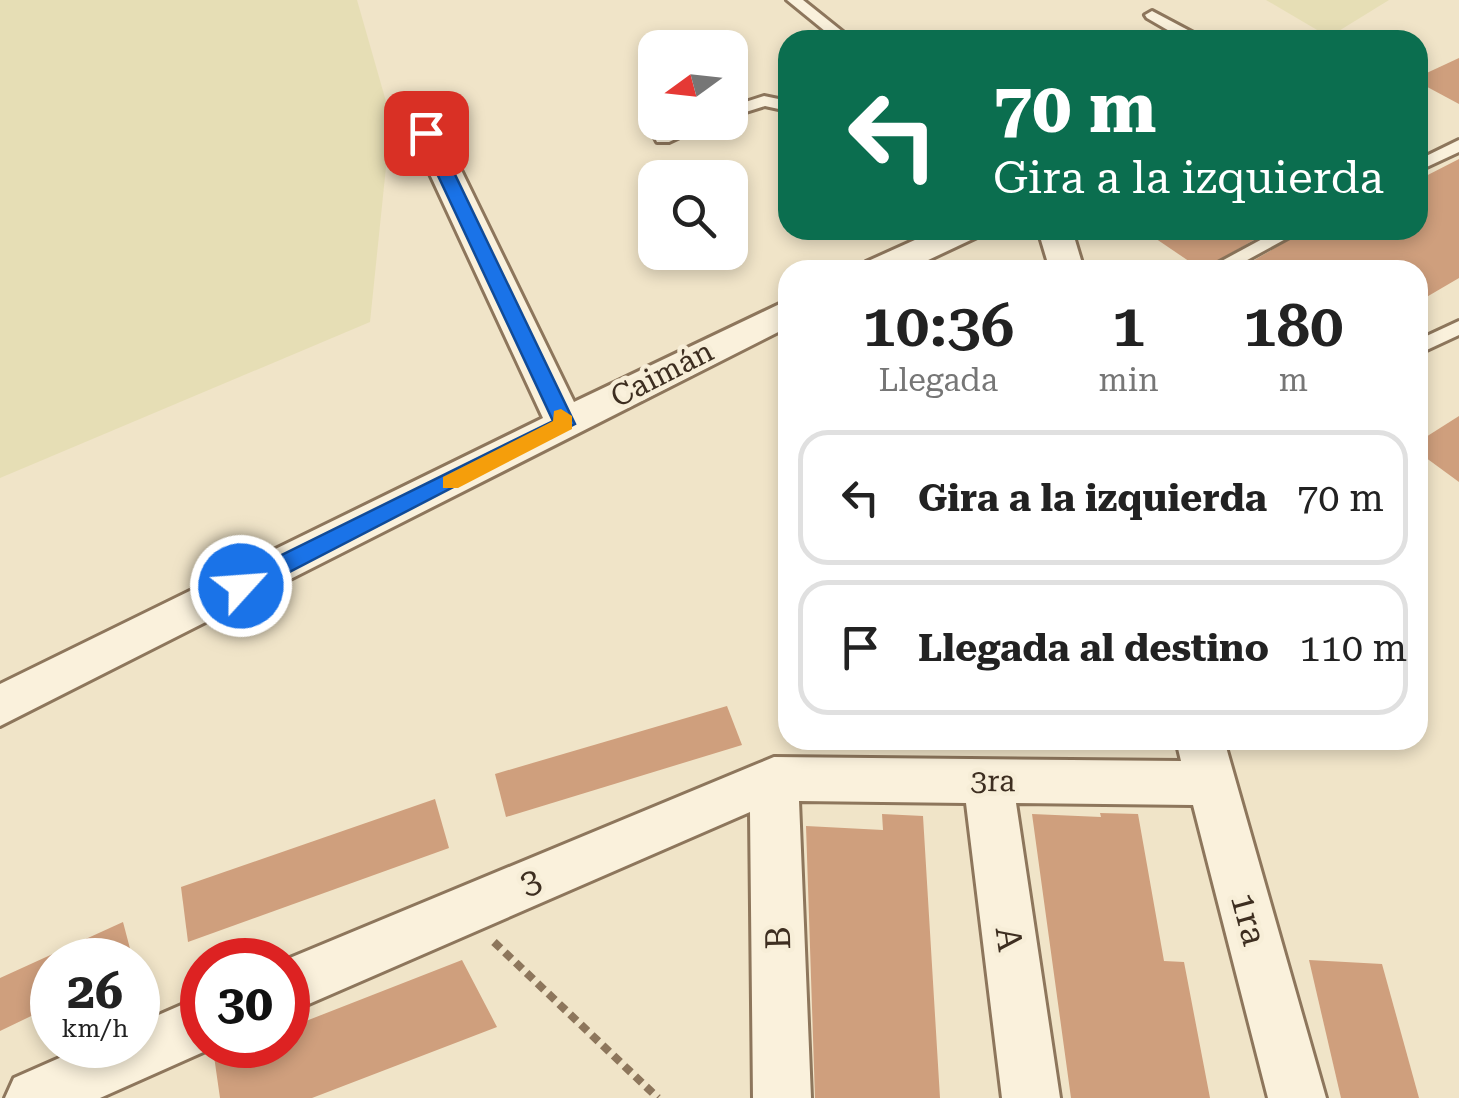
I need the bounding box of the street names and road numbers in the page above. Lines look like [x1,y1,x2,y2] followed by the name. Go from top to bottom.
[605,333,719,414] street label: Caimán
[970,763,1016,798] street label: 3ra
[513,859,547,904] street label: 3
[1222,888,1275,950] street label: 1ra
[987,924,1031,955] street label: A
[758,926,799,950] street label: B

